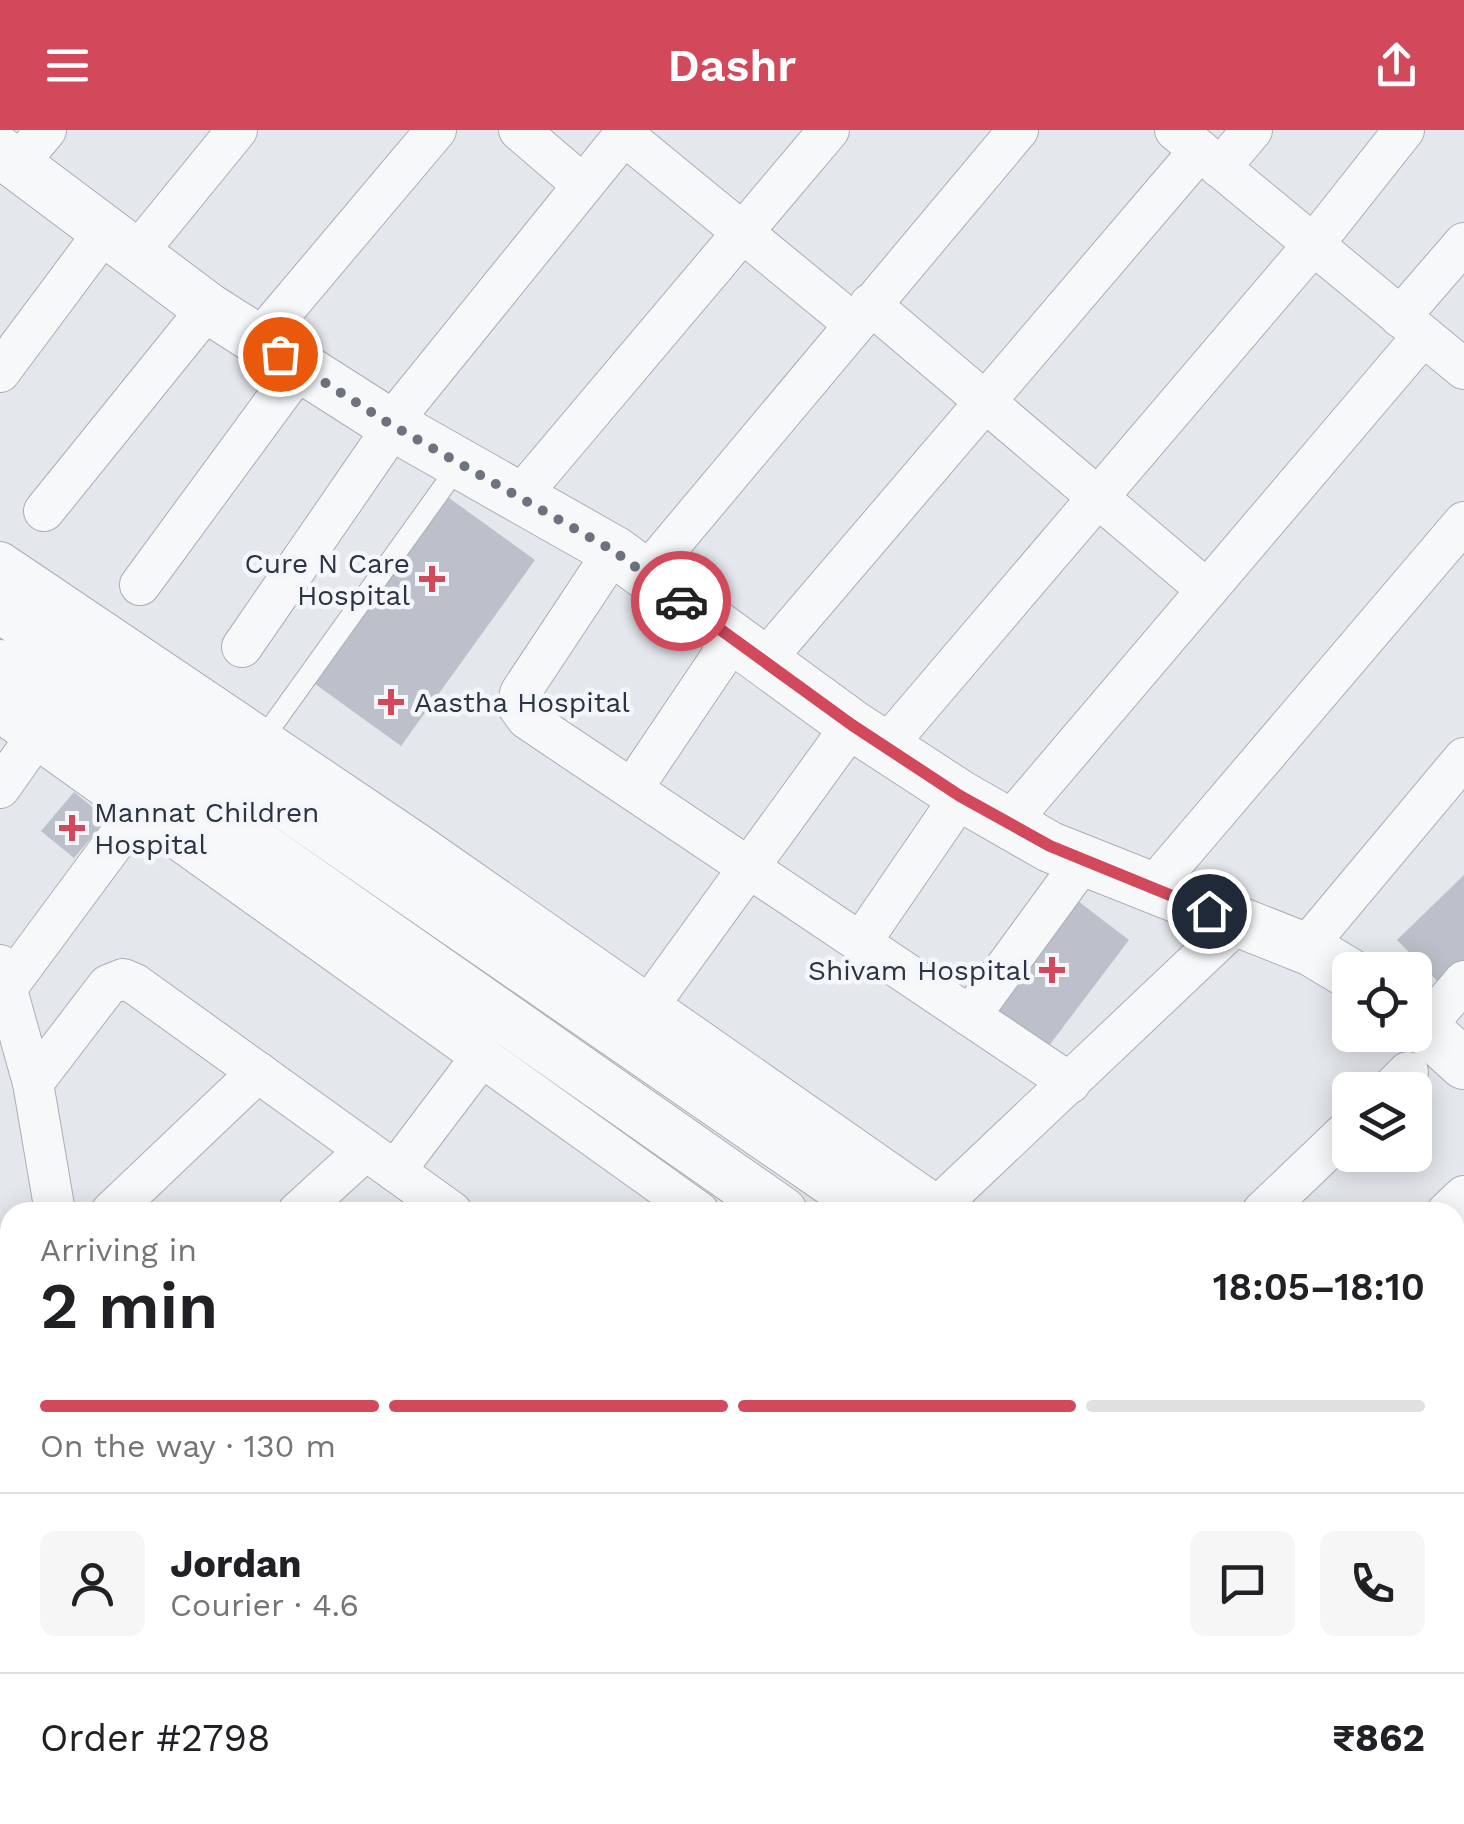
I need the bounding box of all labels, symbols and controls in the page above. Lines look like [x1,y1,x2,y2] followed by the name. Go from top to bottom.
[40,38,95,93] icon: menu
[1369,38,1424,93] icon: share
[668,39,796,92] text: Dashr
[238,312,323,397] pin
[253,327,308,382] icon: bag
[245,547,410,612] place label: Cure N Care Hospital
[631,551,731,651] courier
[419,566,445,592] marker: Cure N Care Hospital
[654,574,709,629] icon: car
[414,686,630,719] place label: Aastha Hospital
[378,689,404,715] marker: Aastha Hospital
[94,796,319,861] place label: Mannat Children Hospital
[59,815,85,841] marker: Mannat Children Hospital
[1167,869,1252,954] pin
[1182,884,1237,939] icon: home
[1332,952,1432,1172] map controls
[1332,952,1432,1052] button: locate
[808,954,1030,987] place label: Shivam Hospital
[1039,957,1065,983] marker: Shivam Hospital
[1332,1072,1432,1172] button: layers
[40,1231,197,1269] text: Arriving in
[1213,1265,1425,1309] text: 18:05–18:10
[40,1268,218,1344] text: 2 min
[40,1427,336,1465] text: On the way · 130 m
[40,1531,145,1636] button: person
[1190,1531,1295,1636] button: chat
[1320,1531,1425,1636] button: phone
[170,1542,302,1586] text: Jordan
[170,1586,359,1624] text: Courier · 4.6
[40,1716,270,1760] text: Order #2798
[1332,1716,1425,1760] text: ₹862

